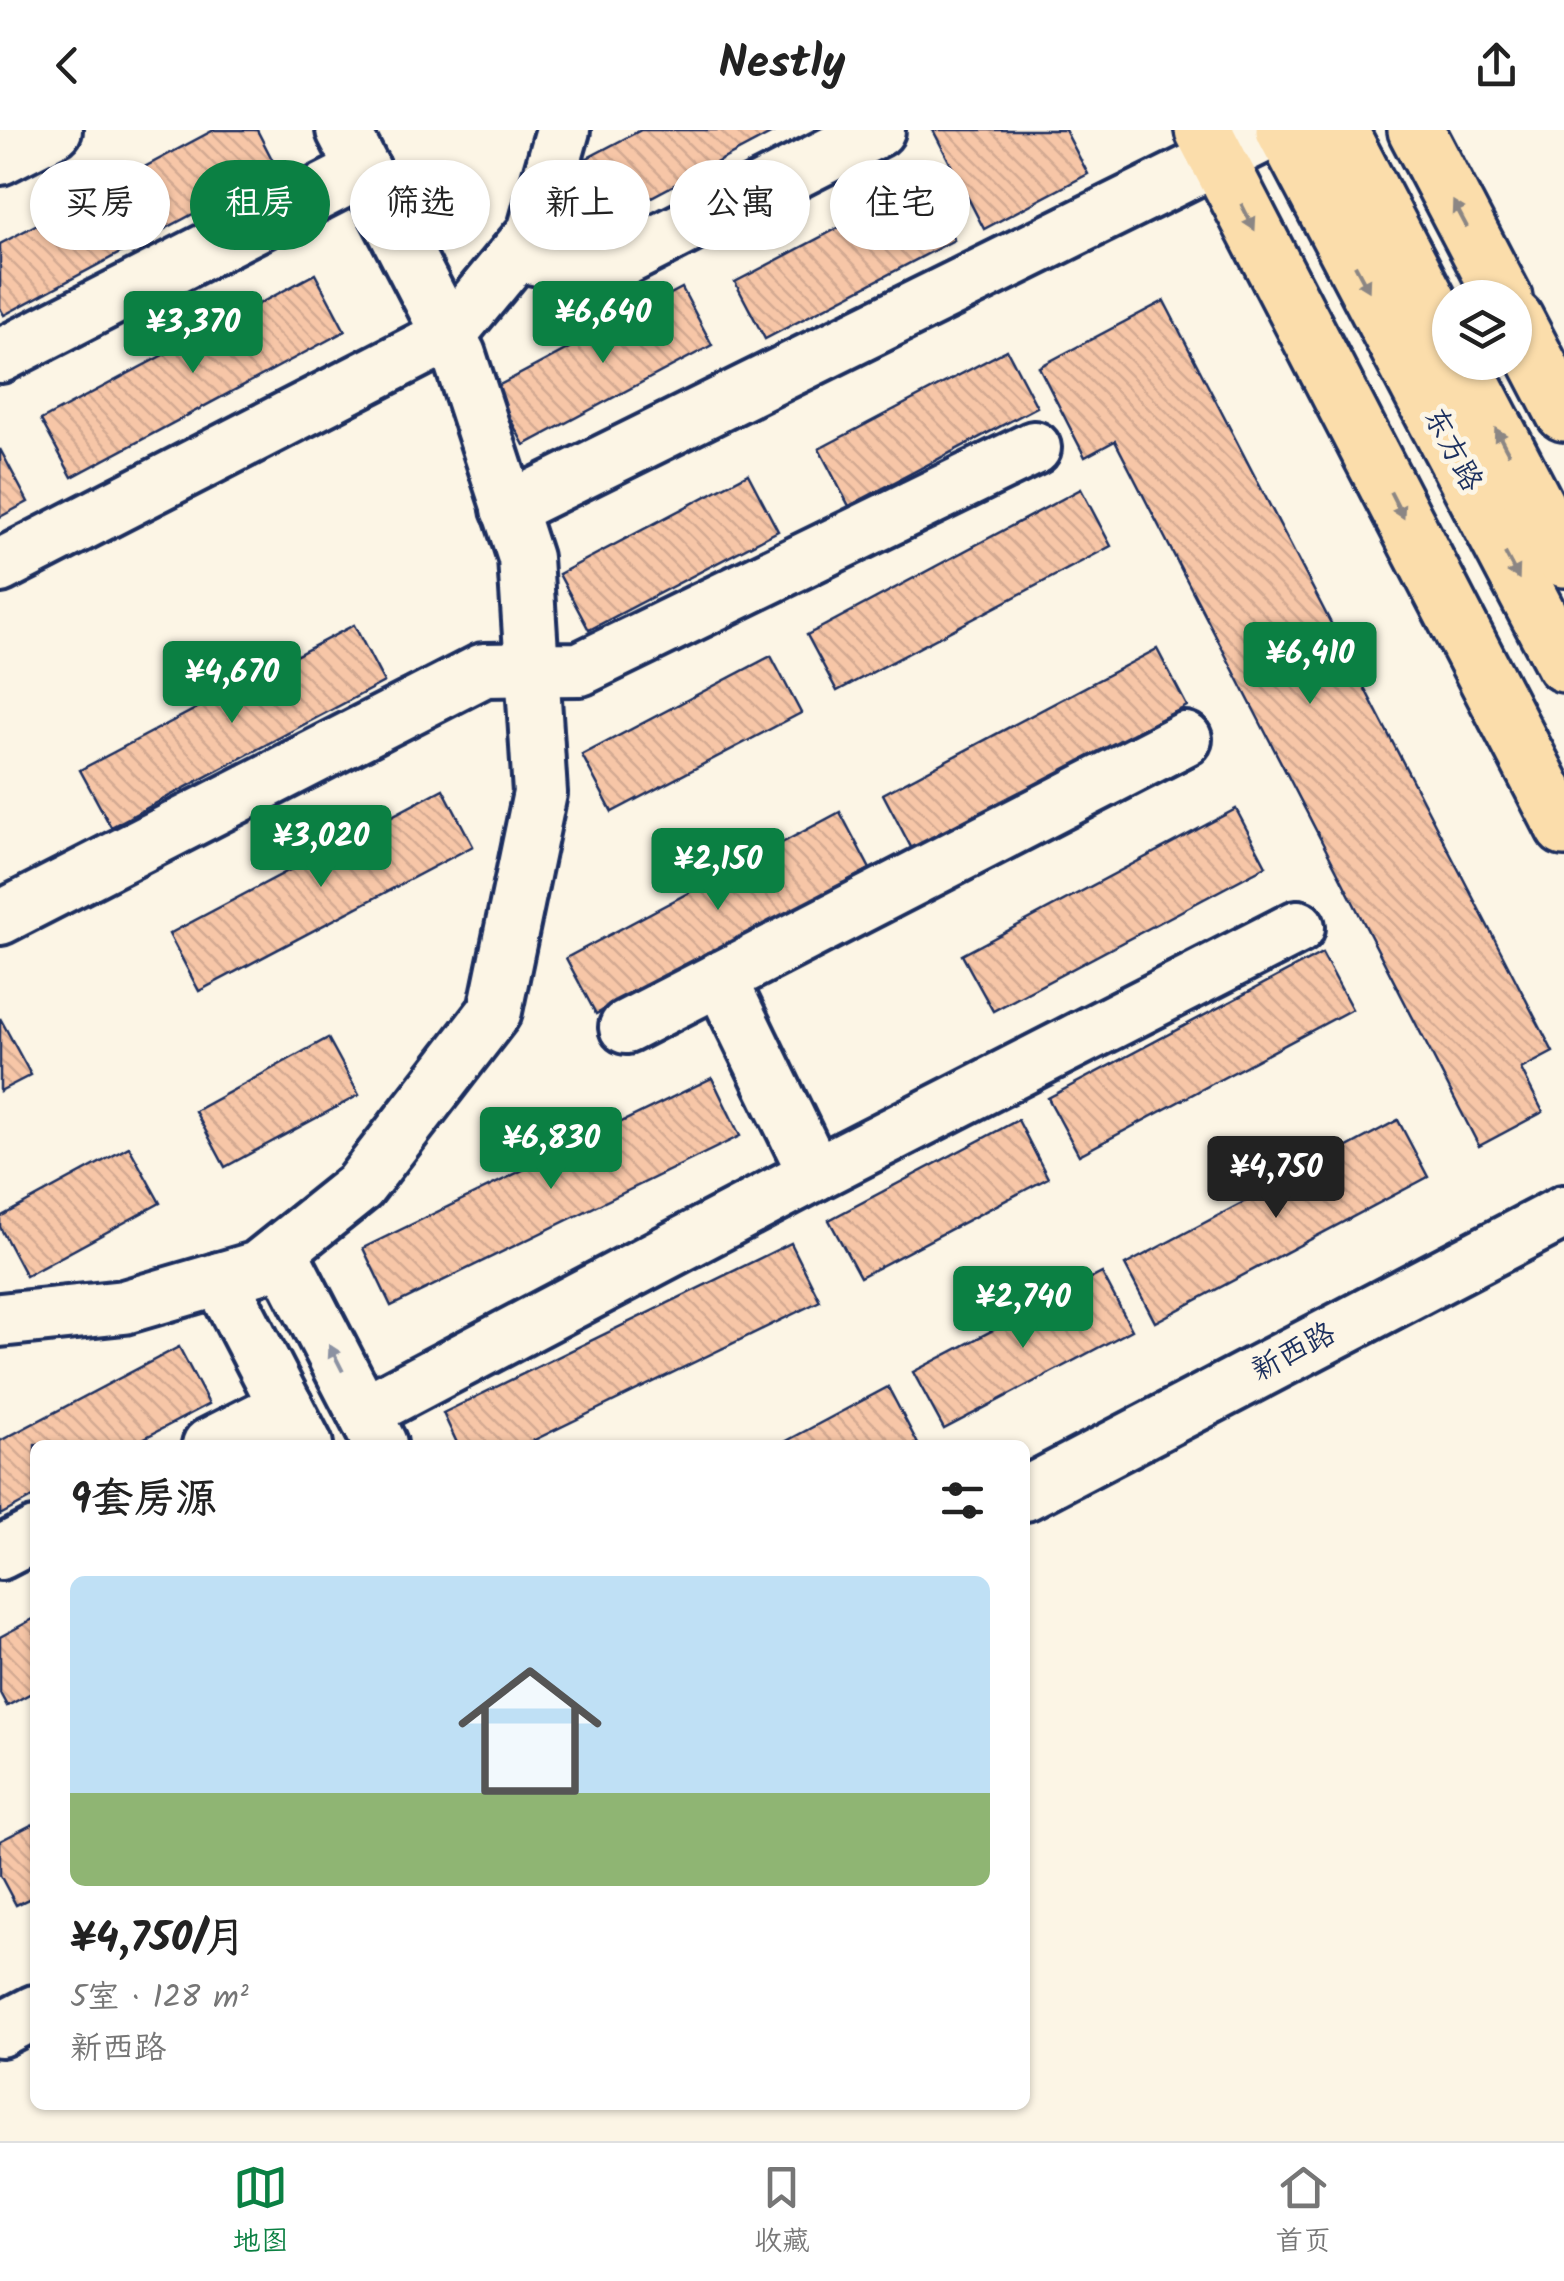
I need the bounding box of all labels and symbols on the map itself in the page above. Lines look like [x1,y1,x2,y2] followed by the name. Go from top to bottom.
[1452,199,1469,228] one-way arrow
[1239,202,1256,231] one-way arrow
[1353,264,1370,293] one-way arrow
[522,281,684,366] pin: ¥6,640
[112,291,274,376] pin: ¥3,370
[1410,399,1494,501] street label: 东方路
[1494,427,1511,456] one-way arrow
[1388,491,1405,520] one-way arrow
[1504,552,1521,581] one-way arrow
[1229,622,1391,707] pin: ¥6,410
[151,641,313,726] pin: ¥4,670
[240,805,402,890] pin: ¥3,020
[637,828,799,913] pin: ¥2,150
[470,1107,632,1192] pin: ¥6,830
[1195,1136,1357,1221] pin: ¥4,750
[942,1266,1104,1351] pin: ¥2,740
[1243,1311,1345,1395] street label: 新西路
[328,1344,345,1373] one-way arrow

